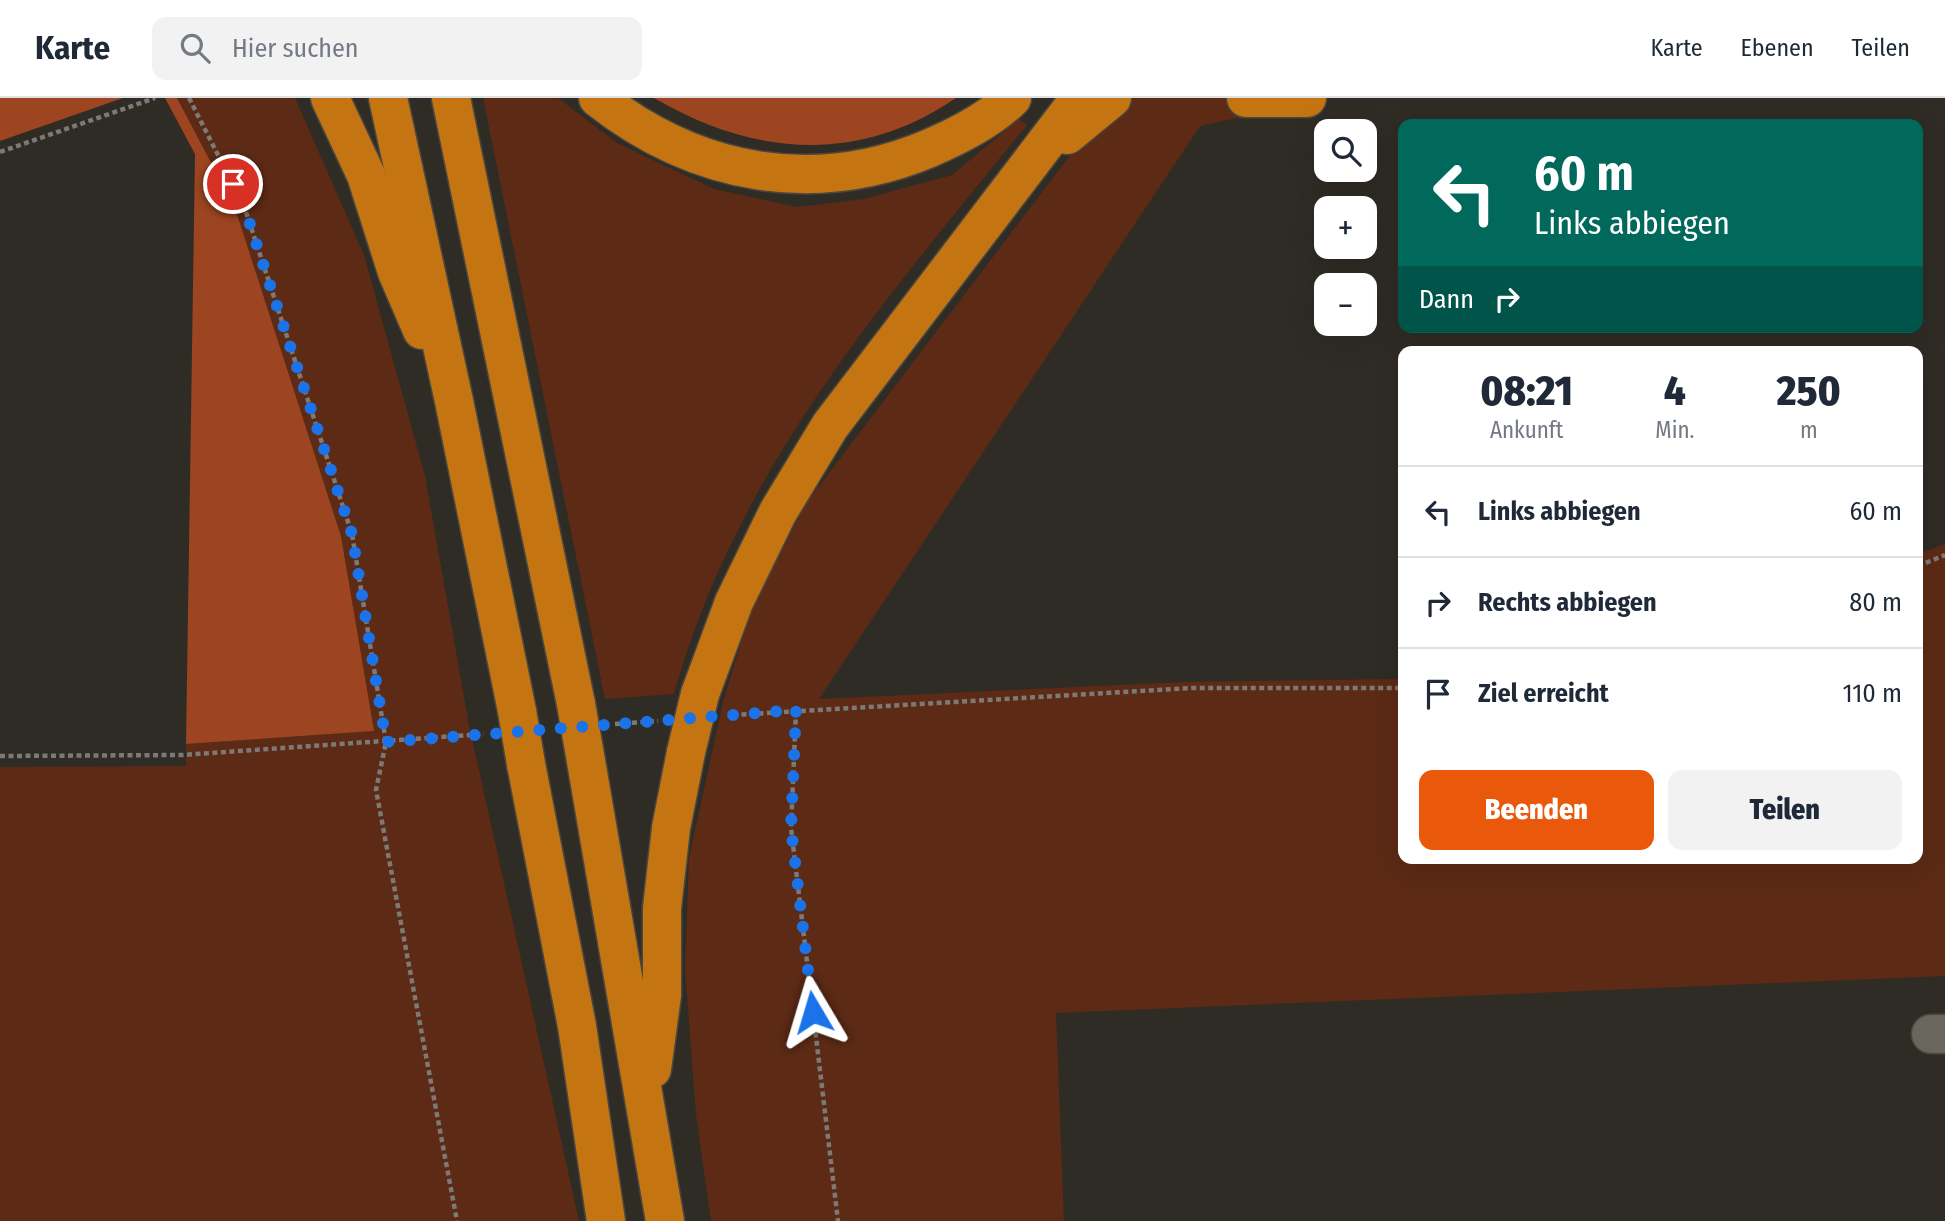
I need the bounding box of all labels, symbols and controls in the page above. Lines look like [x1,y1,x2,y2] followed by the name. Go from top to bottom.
[152,17,642,80] search box
[35,28,110,68] text: Karte
[176,29,214,67] icon: search
[232,33,359,64] text: Hier suchen
[1651,34,1703,62] text: Karte
[1741,34,1814,62] text: Ebenen
[1852,34,1910,62] text: Teilen
[1314,119,1377,336] map controls
[1314,119,1377,182] button: search
[1534,144,1634,203] text: 60 m
[1419,147,1510,238] icon: left
[203,154,263,214] pin
[214,165,252,203] icon: arrive
[1314,196,1377,259] button: +
[1534,204,1730,242] text: Links abbiegen
[1314,273,1377,336] button: −
[1488,280,1526,318] icon: right
[1419,284,1474,315] text: Dann
[1480,366,1573,416] text: 08:21
[1664,366,1686,416] text: 4
[1777,366,1841,416] text: 250
[1490,416,1563,444] text: Ankunft
[1655,416,1694,444] text: Min.
[1800,416,1818,444] text: m
[1419,493,1457,531] icon: left
[1478,496,1641,527] text: Links abbiegen
[1849,496,1902,527] text: 60 m
[1419,584,1457,622] icon: right
[1478,587,1657,618] text: Rechts abbiegen
[1849,587,1902,618] text: 80 m
[1419,675,1457,713] icon: arrive
[1478,678,1609,709] text: Ziel erreicht
[1842,678,1902,709] text: 110 m
[1419,770,1654,850] button: Beenden
[1668,770,1902,850] button: Teilen
[776,975,850,1049] position arrow

